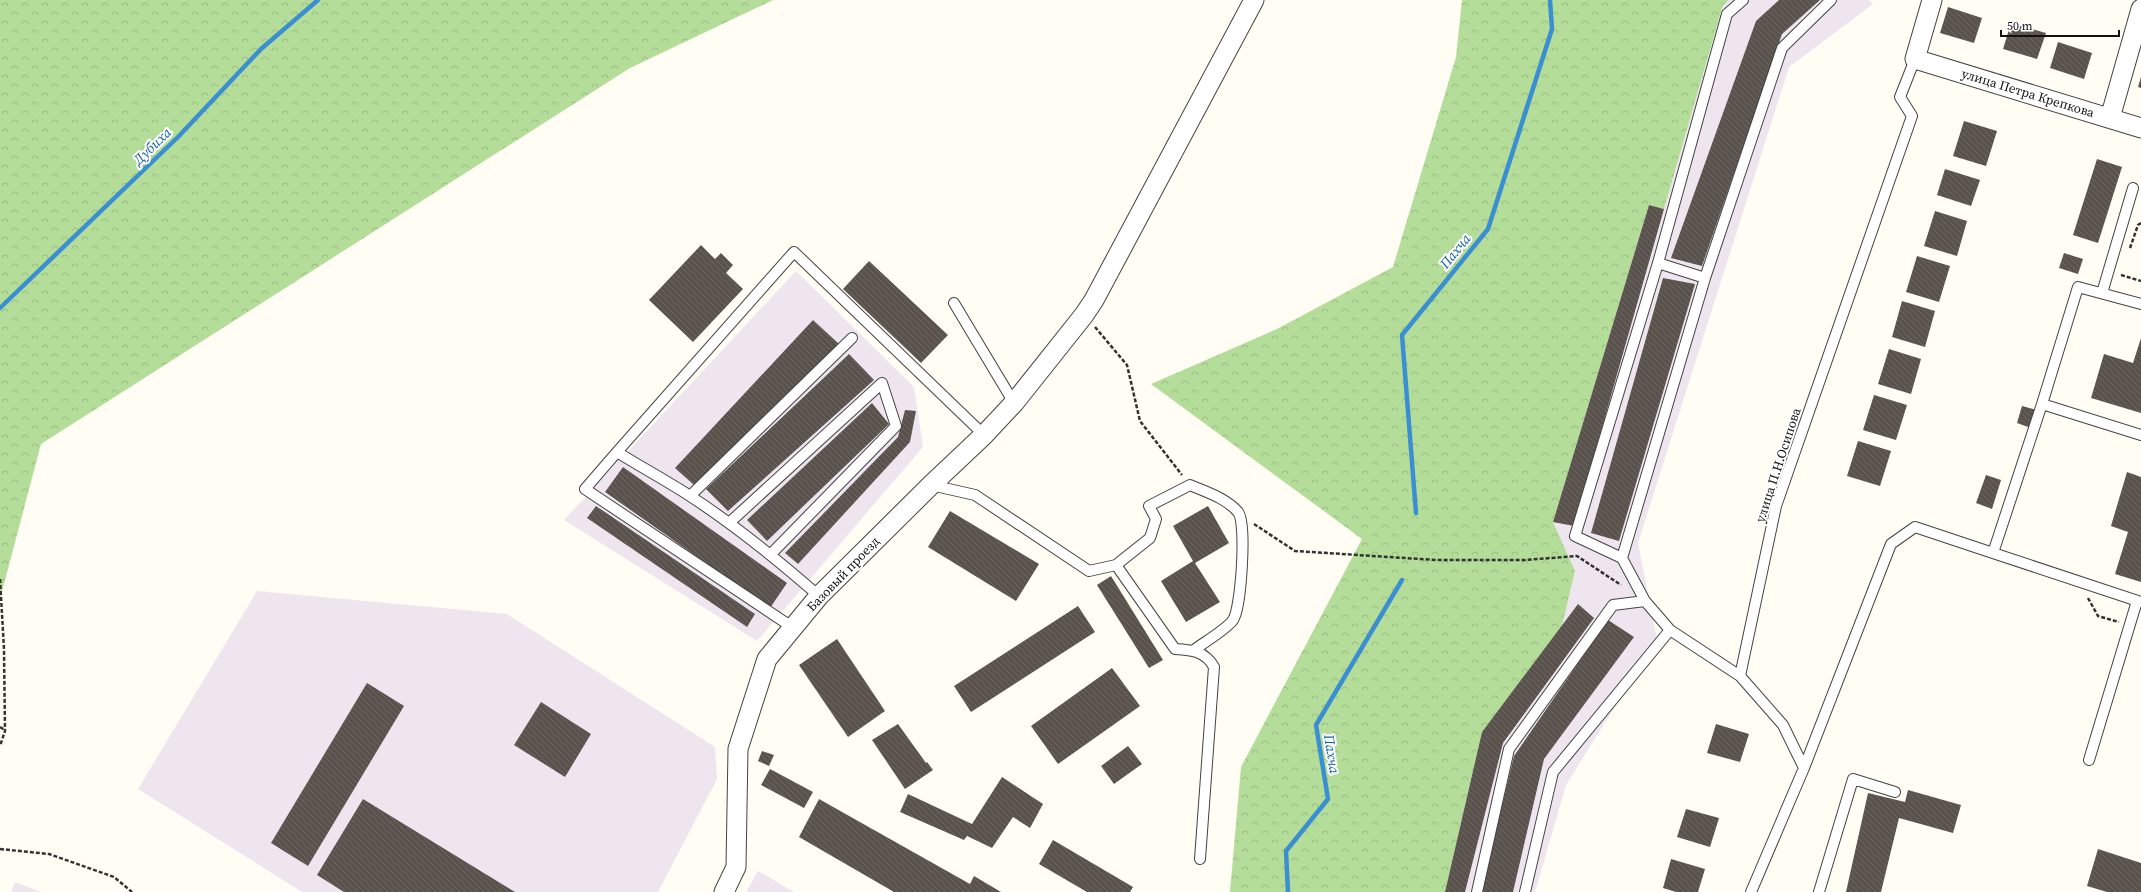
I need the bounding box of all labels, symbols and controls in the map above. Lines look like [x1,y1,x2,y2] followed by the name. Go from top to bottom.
[2001,12,2119,38] scale bar
[2007,18,2033,34] text: 50 m
[1960,65,2097,121] street label: улица Петра Крепкова
[128,122,176,170] water label: Дубиха
[1434,229,1476,273] water label: Пахча
[1751,405,1805,524] street label: улица П.Н.Осипова
[803,533,883,615] street label: Базовый проезд
[1319,732,1345,776] water label: Пахча

